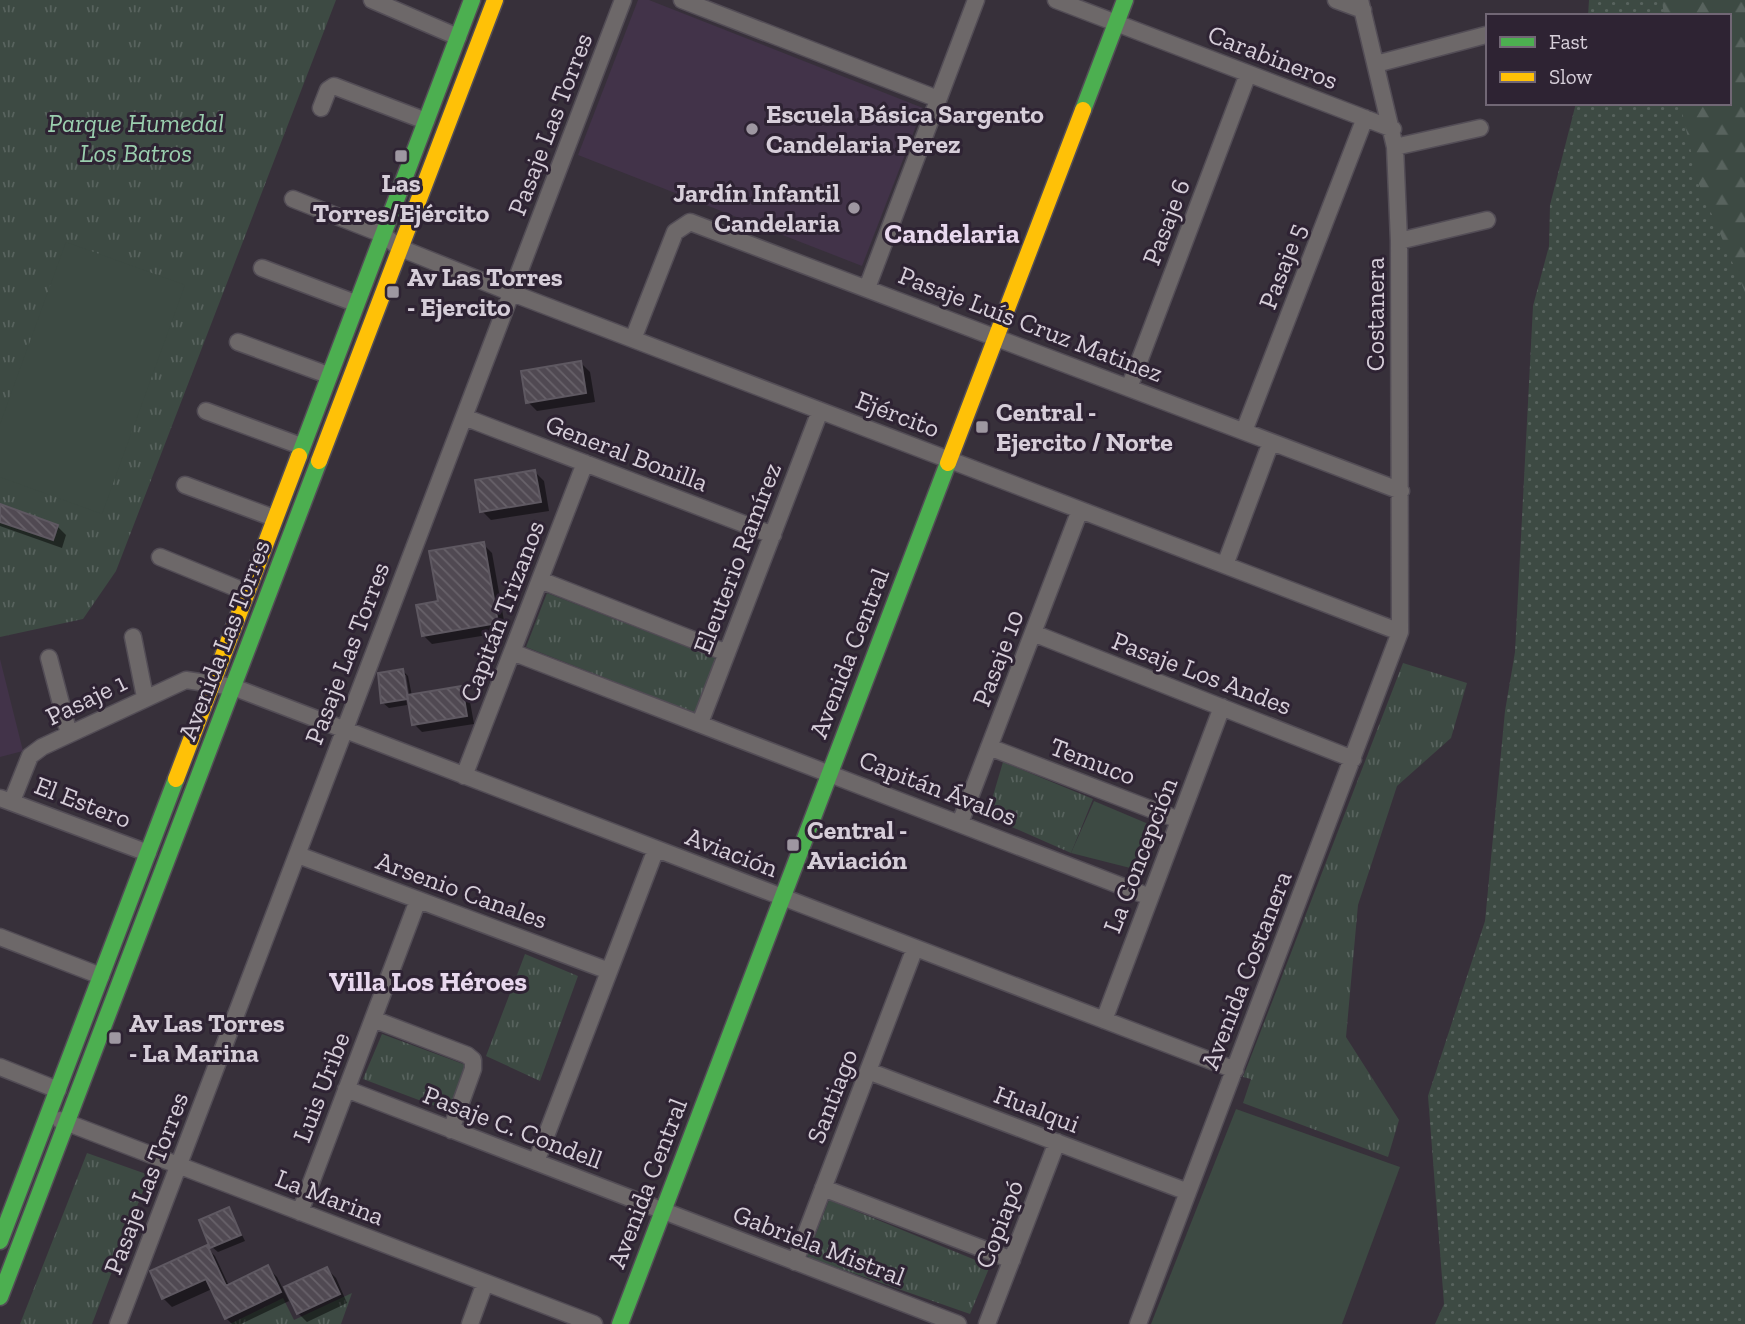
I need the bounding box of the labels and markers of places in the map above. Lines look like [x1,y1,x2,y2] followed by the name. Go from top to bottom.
[766,98,1044,160] place label: Escuela Básica Sargento Candelaria Perez
[744,121,760,137] marker: Escuela Básica Sargento Candelaria Perez
[393,148,409,164] marker: Las Torres/Ejército
[313,167,490,229] place label: Las Torres/Ejército
[673,177,840,239] place label: Jardín Infantil Candelaria
[846,200,862,216] marker: Jardín Infantil Candelaria
[407,261,563,323] place label: Av Las Torres - Ejercito
[385,284,401,300] marker: Av Las Torres - Ejercito
[996,396,1173,458] place label: Central - Ejercito / Norte
[974,419,990,435] marker: Central - Ejercito / Norte
[807,814,908,876] place label: Central - Aviación
[785,837,801,853] marker: Central - Aviación
[129,1007,285,1069] place label: Av Las Torres - La Marina
[107,1030,123,1046] marker: Av Las Torres - La Marina

